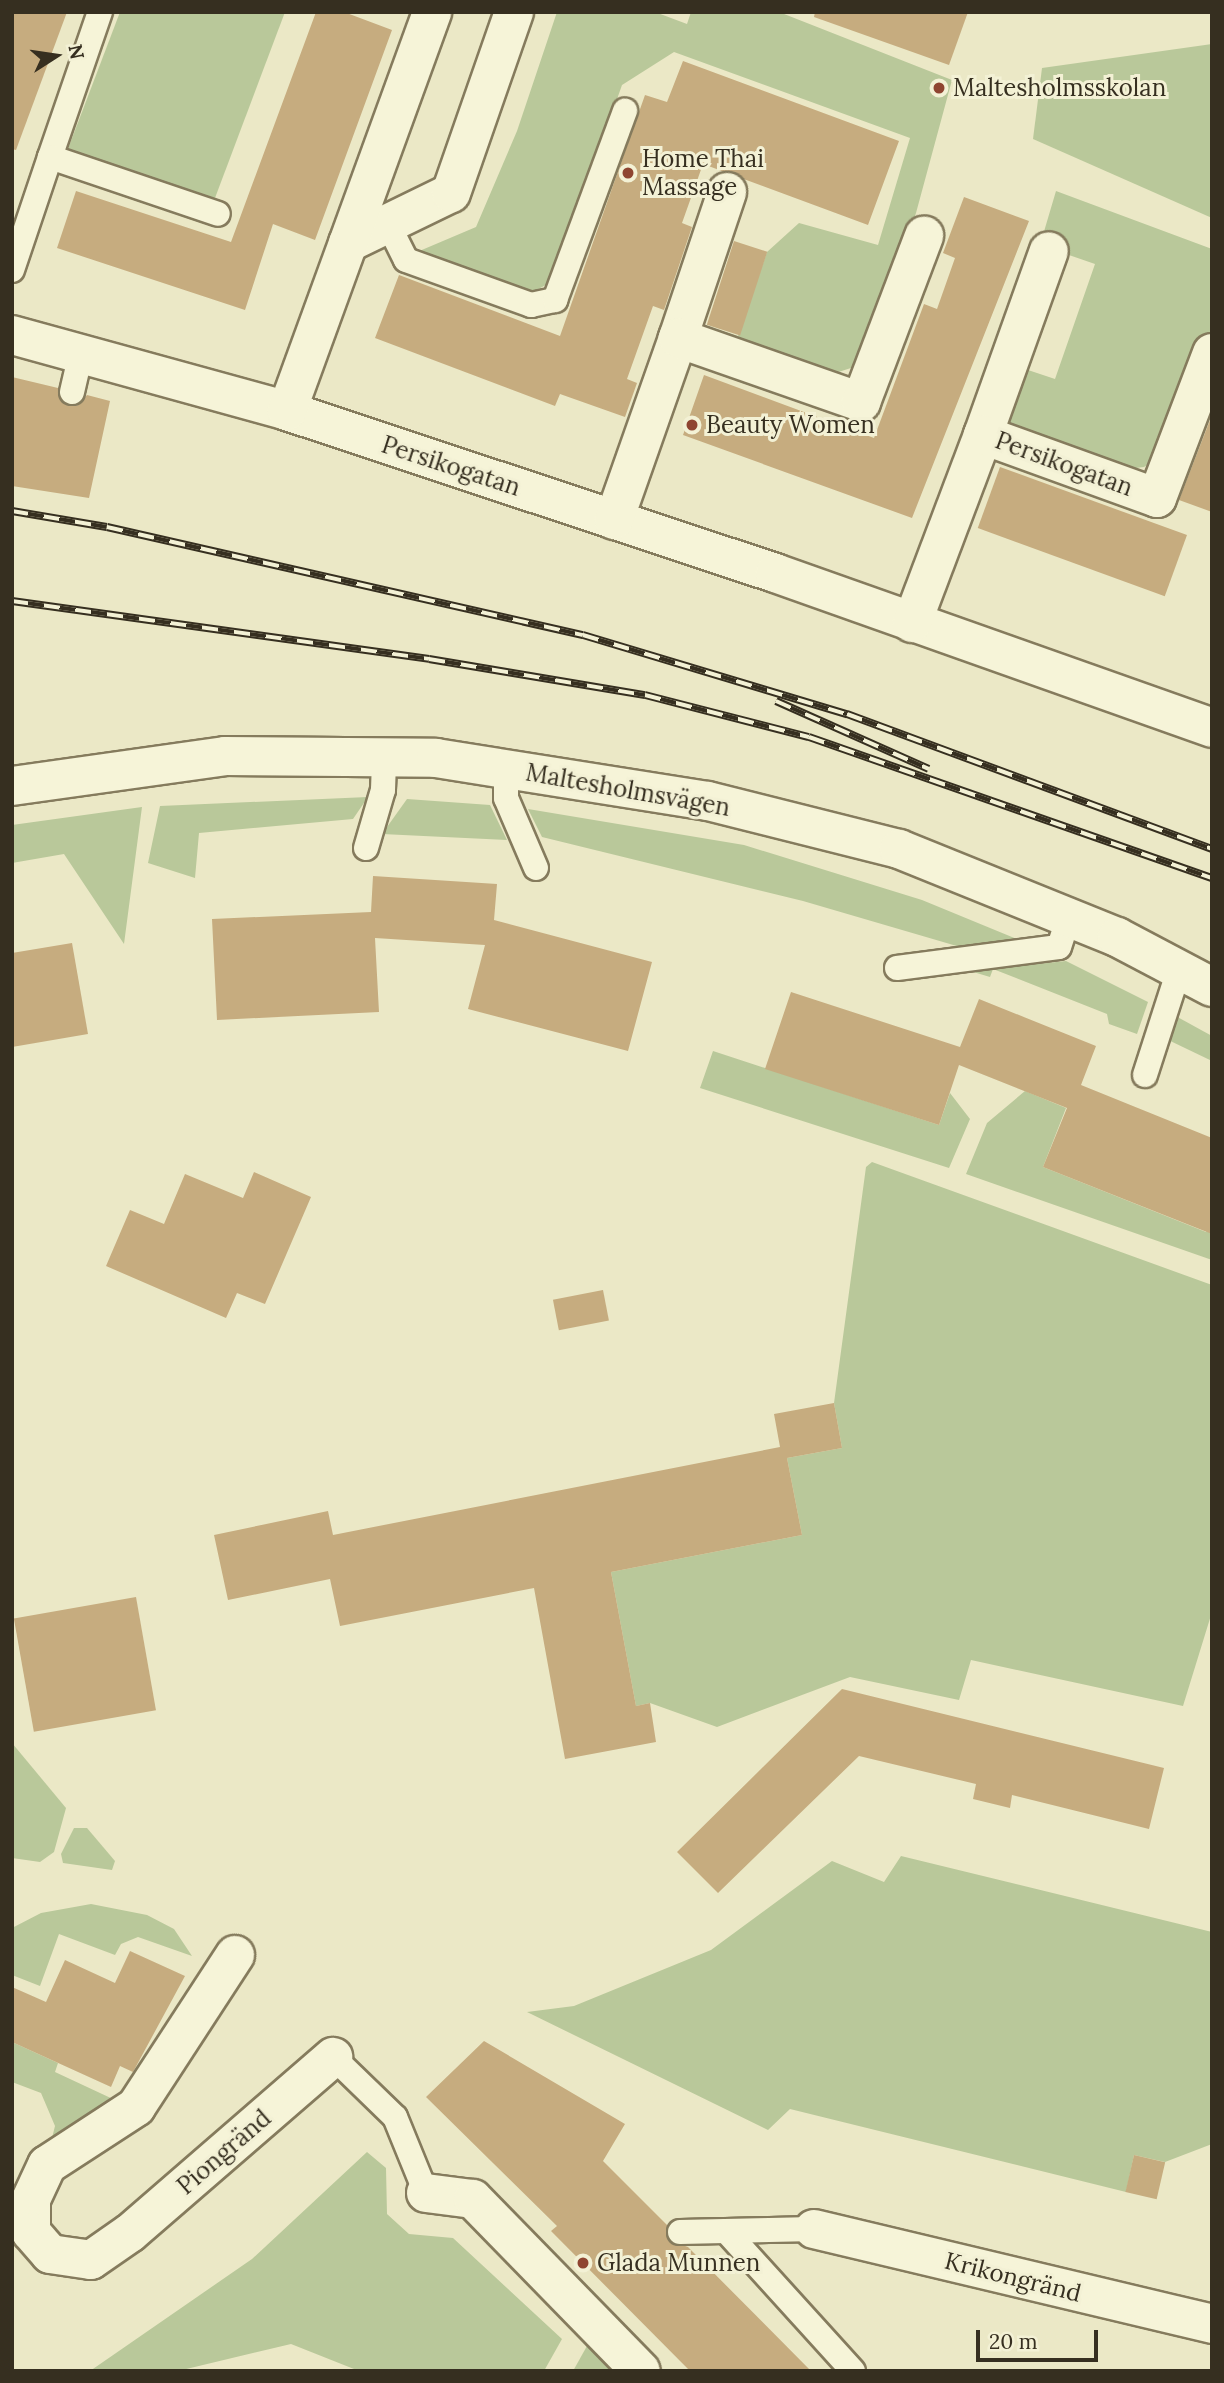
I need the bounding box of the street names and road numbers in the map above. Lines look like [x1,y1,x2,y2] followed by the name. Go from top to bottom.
[991,426,1137,502] street label: Persikogatan
[378,430,524,502] street label: Persikogatan
[524,758,732,822] street label: Maltesholmsvägen
[171,2104,277,2200] street label: Piongränd
[942,2246,1084,2308] street label: Krikongränd

